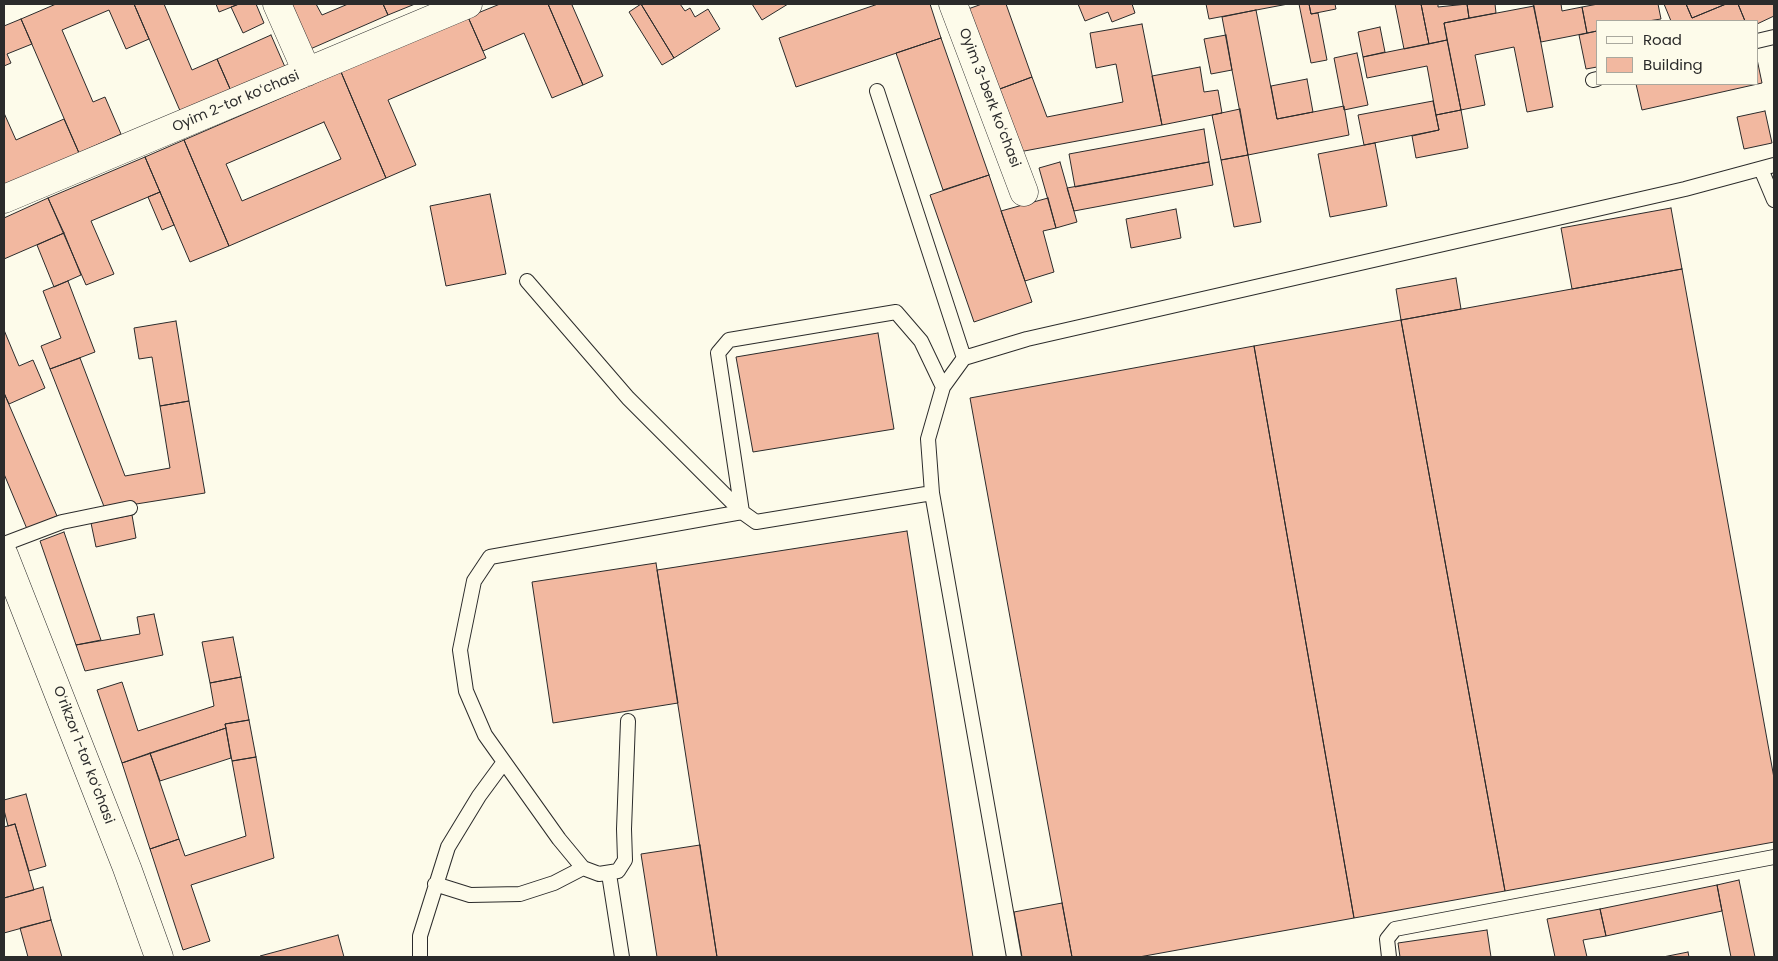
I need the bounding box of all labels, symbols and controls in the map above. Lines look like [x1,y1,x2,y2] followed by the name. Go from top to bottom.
[1596,20,1758,85] legend
[955,26,1023,170] street label: Oyim 3-berk koʻchasi
[1643,29,1682,50] text: Road
[1643,54,1703,75] text: Building
[170,68,302,136] street label: Oyim 2-tor koʻchasi
[49,684,117,826] street label: Oʻrikzor 1-tor koʻchasi

